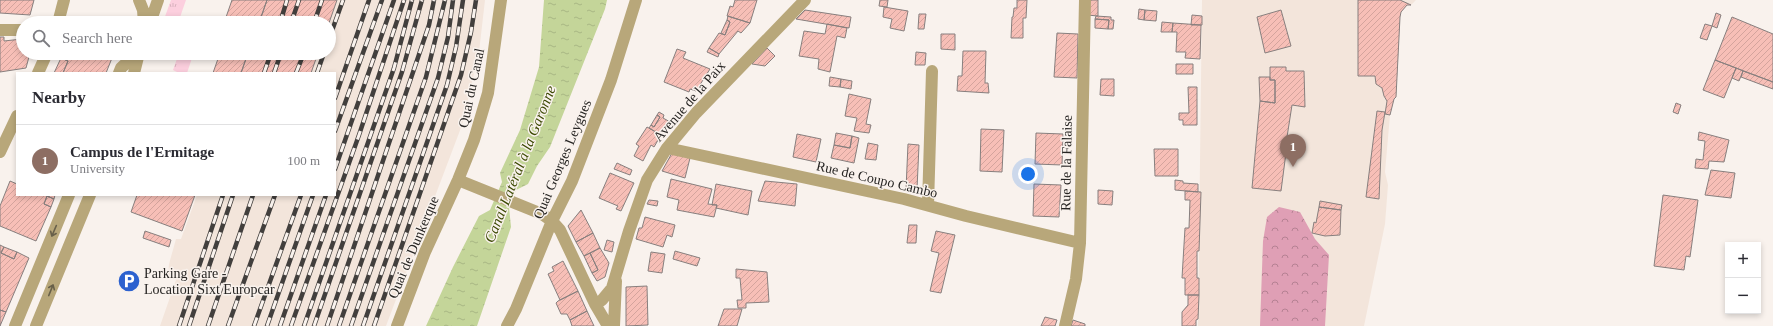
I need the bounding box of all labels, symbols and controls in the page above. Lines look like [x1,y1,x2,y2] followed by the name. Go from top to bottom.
[16,16,336,60] search box
[30,27,52,49] icon: search
[62,30,132,46] text: Search here
[456,47,487,129] street label: Quai du Canal
[651,58,728,144] street label: Avenue de la Paix
[481,83,559,245] water label: Canal Latéral à la Garonne
[32,88,86,107] text: Nearby
[531,97,594,221] street label: Quai Georges Leygues
[1058,115,1075,211] street label: Rue de la Falaise
[1280,134,1306,167] pin: 1
[70,144,214,160] text: Campus de l'Ermitage
[42,153,48,168] text: 1
[287,153,320,168] text: 100 m
[815,158,939,201] street label: Rue de Coupo Cambo
[70,161,125,176] text: University
[1018,164,1038,184] your location
[385,194,442,301] street label: Quai de Dunkerque
[50,225,57,237] one-way arrow
[1725,242,1761,314] map controls
[1725,242,1761,278] button: +
[144,266,275,297] place label: Parking Gare - Location Sixt Europcar
[116,268,142,294] parking icon: Parking Gare - Location Sixt Europcar
[1725,278,1761,314] button: −
[47,284,55,296] one-way arrow

